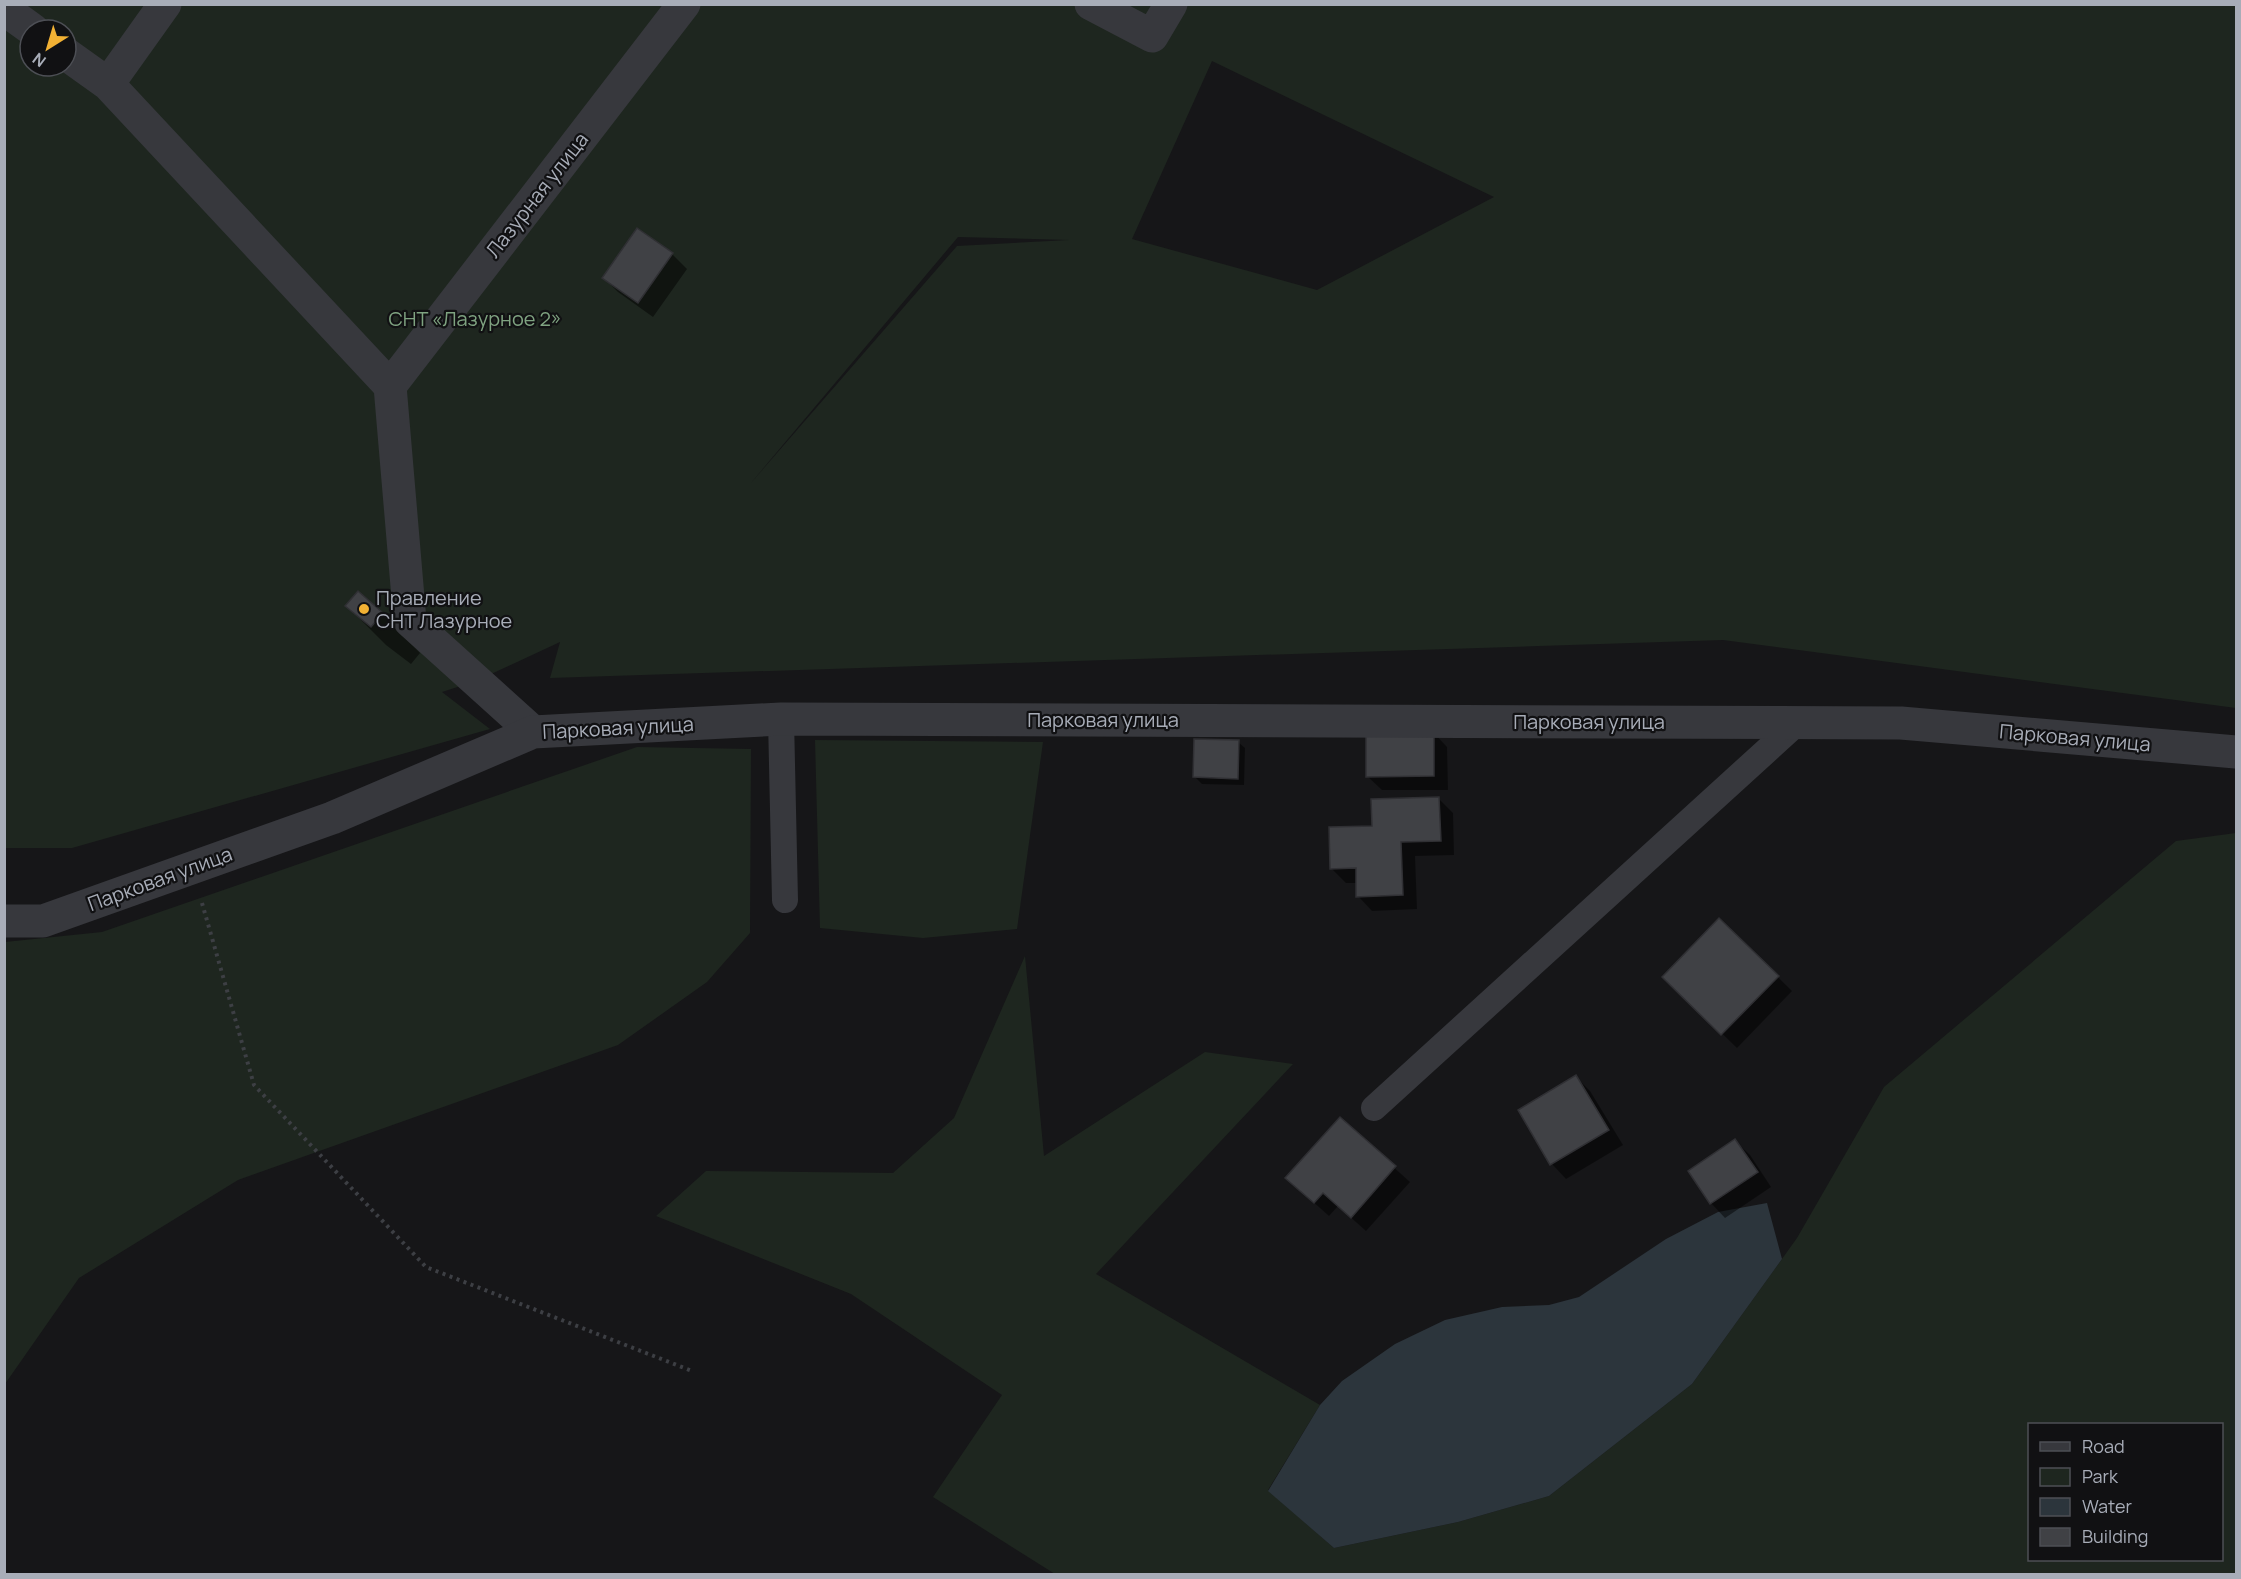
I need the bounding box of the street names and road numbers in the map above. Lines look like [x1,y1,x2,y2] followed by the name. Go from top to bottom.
[479,126,594,263] street label: Лазурная улица
[1027,706,1179,733] street label: Парковая улица
[1513,708,1665,735] street label: Парковая улица
[542,710,694,745] street label: Парковая улица
[1998,717,2152,758] street label: Парковая улица
[84,840,236,917] street label: Парковая улица

